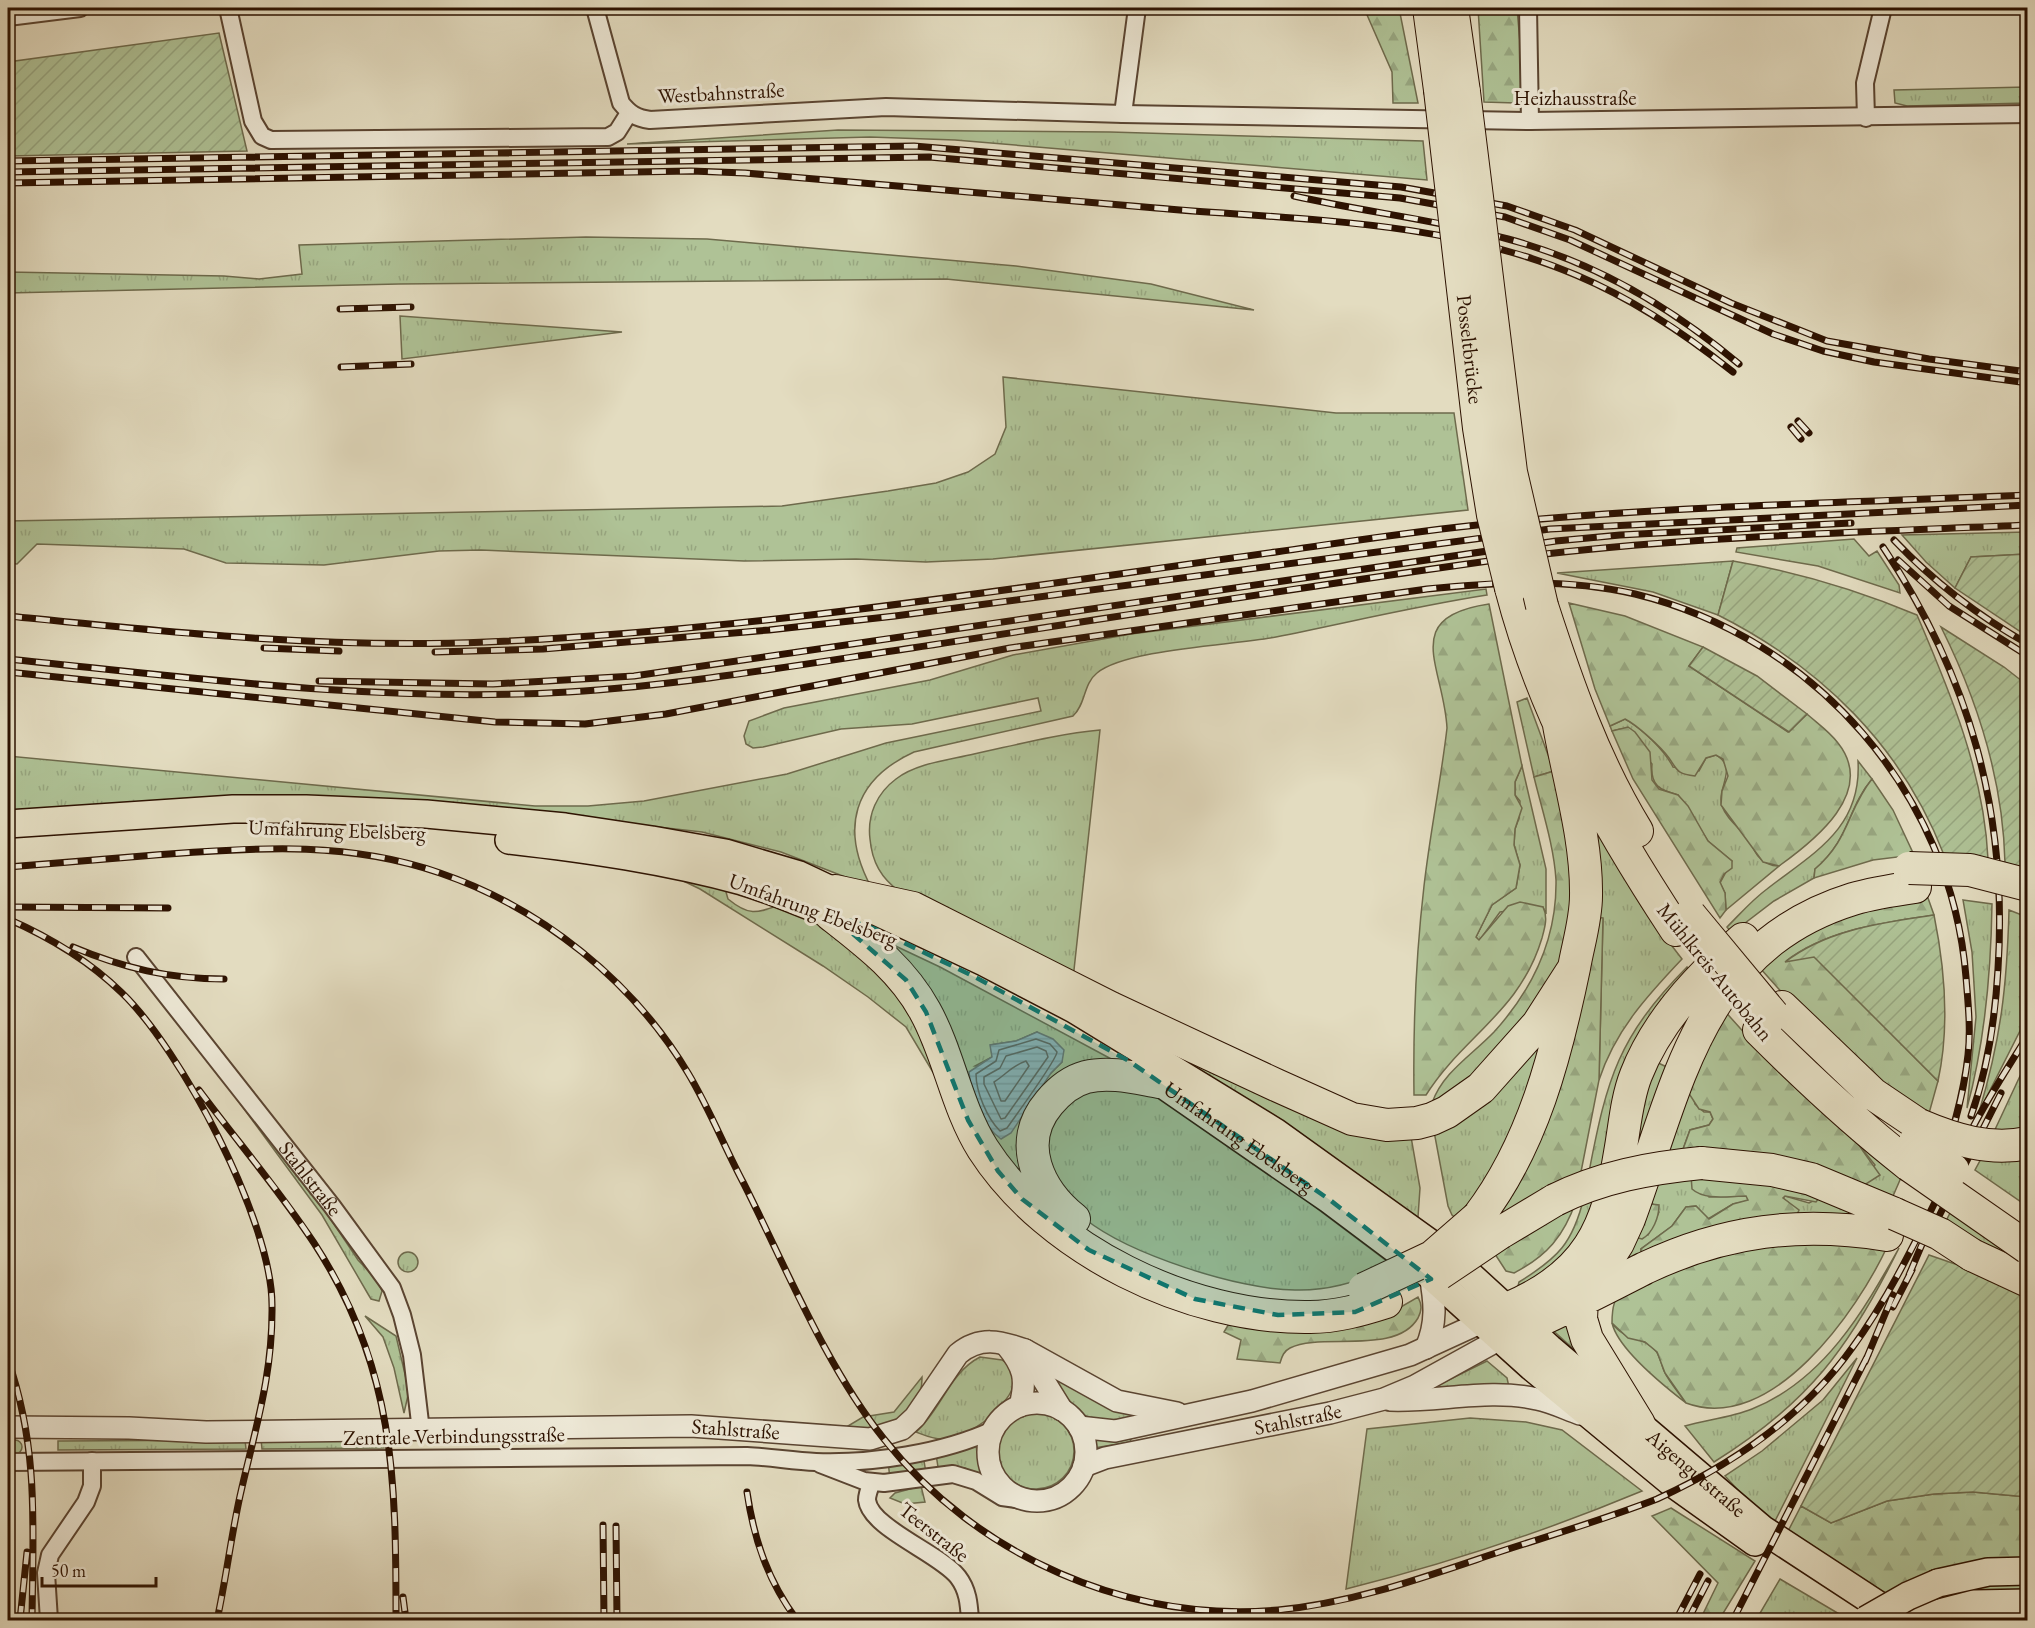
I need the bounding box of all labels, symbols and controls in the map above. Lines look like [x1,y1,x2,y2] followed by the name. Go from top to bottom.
[657,76,785,109] street label: Westbahnstraße
[1514,84,1636,111] street label: Heizhausstraße
[1451,293,1490,405] street label: Posseltbrücke
[248,813,427,846] street label: Umfahrung Ebelsberg
[725,866,902,953] street label: Umfahrung Ebelsberg
[1651,897,1779,1046] street label: Mühlkreis Autobahn
[1159,1075,1321,1199] street label: Umfahrung Ebelsberg
[273,1135,349,1221] street label: Stahlstraße
[1252,1397,1344,1441] street label: Stahlstraße
[691,1412,781,1445] street label: Stahlstraße
[343,1420,565,1451] street label: Zentrale Verbindungsstraße
[1640,1422,1752,1523] street label: Aigengutstraße
[893,1496,975,1568] street label: Teerstraße
[42,1550,156,1588] scale bar
[51,1559,86,1582] text: 50 m

